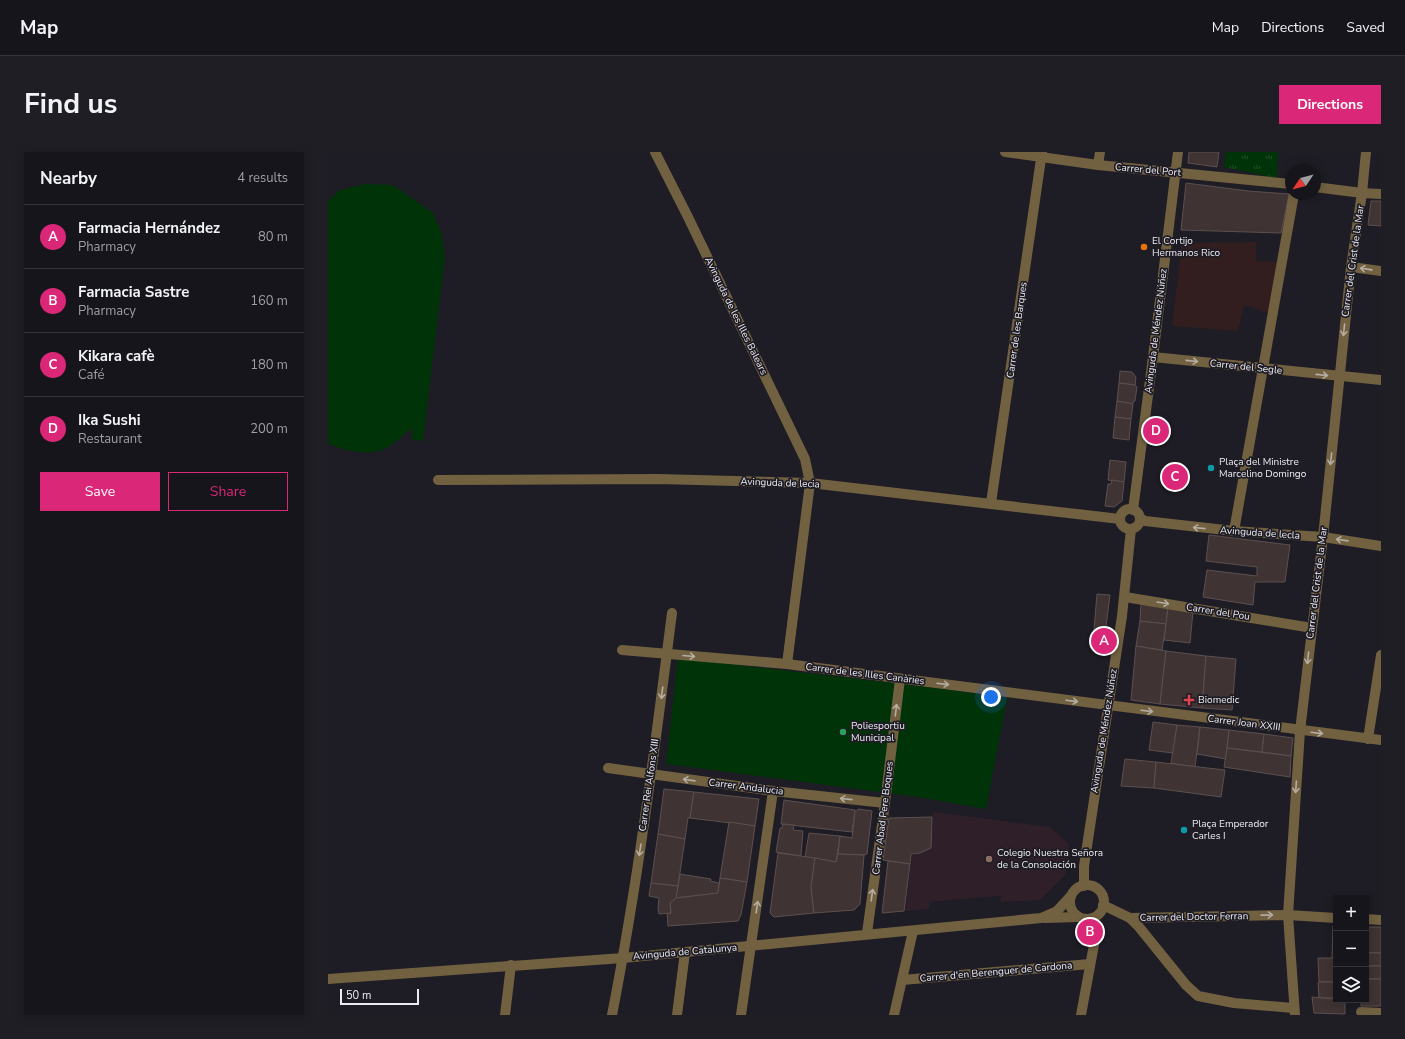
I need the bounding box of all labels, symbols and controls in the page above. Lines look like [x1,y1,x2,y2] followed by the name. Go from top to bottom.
[20,15,58,41] text: Map
[1212,18,1239,37] text: Map
[1261,18,1324,37] text: Directions
[1346,18,1385,37] text: Saved
[24,85,118,123] text: Find us
[1279,85,1381,124] button: Directions
[1114,160,1182,180] street label: Carrer del Port
[1285,164,1321,200] north arrow
[40,167,97,190] text: Nearby
[237,169,288,187] text: 4 results
[1338,204,1368,318] street label: Carrer del Crist de la Mar
[78,218,220,238] text: Farmacia Hernández
[48,228,58,246] text: A
[258,228,288,246] text: 80 m
[1152,234,1221,260] place label: El Cortijo Hermanos Rico
[78,238,136,256] text: Pharmacy
[1139,242,1149,252] marker: El Cortijo Hermanos Rico
[701,255,771,378] street label: Avinguda de les Illes Balears
[1360,265,1373,273] one-way arrow
[1141,267,1171,394] street label: Avinguda de Méndez Núñez
[1003,281,1031,379] street label: Carrer de les Barques
[78,282,189,302] text: Farmacia Sastre
[49,292,57,310] text: B
[250,292,288,310] text: 160 m
[78,302,136,320] text: Pharmacy
[1340,323,1348,336] one-way arrow
[78,346,155,366] text: Kikara cafè
[49,356,57,374] text: C
[250,356,288,374] text: 180 m
[1209,356,1283,378] street label: Carrer del Segle
[1185,358,1198,365] one-way arrow
[78,366,105,384] text: Café
[1315,371,1328,379] one-way arrow
[78,410,141,430] text: Ika Sushi
[1143,416,1169,446] pin: D
[48,420,58,438] text: D
[250,420,288,438] text: 200 m
[78,430,142,448] text: Restaurant
[1327,452,1334,465] one-way arrow
[1219,455,1307,481] place label: Plaça del Ministre Marcelino Domingo
[1162,462,1188,492] pin: C
[1206,463,1216,473] marker: Plaça del Ministre Marcelino Domingo
[40,472,160,511] button: Save
[168,472,288,511] button: Share
[740,475,820,491] street label: Avinguda de lecia
[1220,523,1300,543] street label: Avinguda de lecla
[1193,524,1206,531] one-way arrow
[1303,526,1331,640] street label: Carrer del Crist de la Mar
[1336,536,1349,544] one-way arrow
[1156,599,1169,607] one-way arrow
[1185,600,1251,624] street label: Carrer del Pou
[1091,626,1117,656] pin: A
[1305,651,1312,664] one-way arrow
[682,653,695,660] one-way arrow
[805,660,925,688] street label: Carrer de les Illes Canàries
[1087,668,1121,794] street label: Avinguda de Méndez Núñez
[936,681,949,688] one-way arrow
[658,686,666,699] one-way arrow
[981,687,1001,707] your location
[1198,693,1240,707] place label: Biomedic
[1183,694,1195,706] marker: Biomedic
[1065,697,1078,705] one-way arrow
[892,704,900,717] one-way arrow
[1140,707,1153,715] one-way arrow
[1207,712,1281,734] street label: Carrer Joan XXIII
[851,719,905,745] place label: Poliesportiu Municipal
[838,727,848,737] marker: Poliesportiu Municipal
[1310,729,1323,736] one-way arrow
[636,738,662,832] street label: Carrer Rei Alfons XIII
[869,760,897,875] street label: Carrer Abad Pere Boques
[708,775,784,799] street label: Carrer Andalucia
[683,776,696,784] one-way arrow
[1293,780,1300,793] one-way arrow
[840,795,853,802] one-way arrow
[1192,817,1269,843] place label: Plaça Emperador Carles I
[1179,825,1189,835] marker: Plaça Emperador Carles I
[636,843,644,856] one-way arrow
[997,846,1103,872] place label: Colegio Nuestra Señora de la Consolación
[984,854,994,864] marker: Colegio Nuestra Señora de la Consolación
[869,889,876,902] one-way arrow
[1333,895,1369,1003] map controls
[1333,895,1369,931] button: +
[753,901,761,914] one-way arrow
[1140,909,1248,925] street label: Carrer del Doctor Ferran
[1260,912,1273,919] one-way arrow
[1077,917,1103,947] pin: B
[1333,931,1369,967] button: −
[632,940,738,964] street label: Avinguda de Catalunya
[919,958,1073,986] street label: Carrer d'en Berenguer de Cardona
[1333,967,1369,1003] button: layers
[340,987,419,1006] scale bar
[346,988,371,1003] text: 50 m

